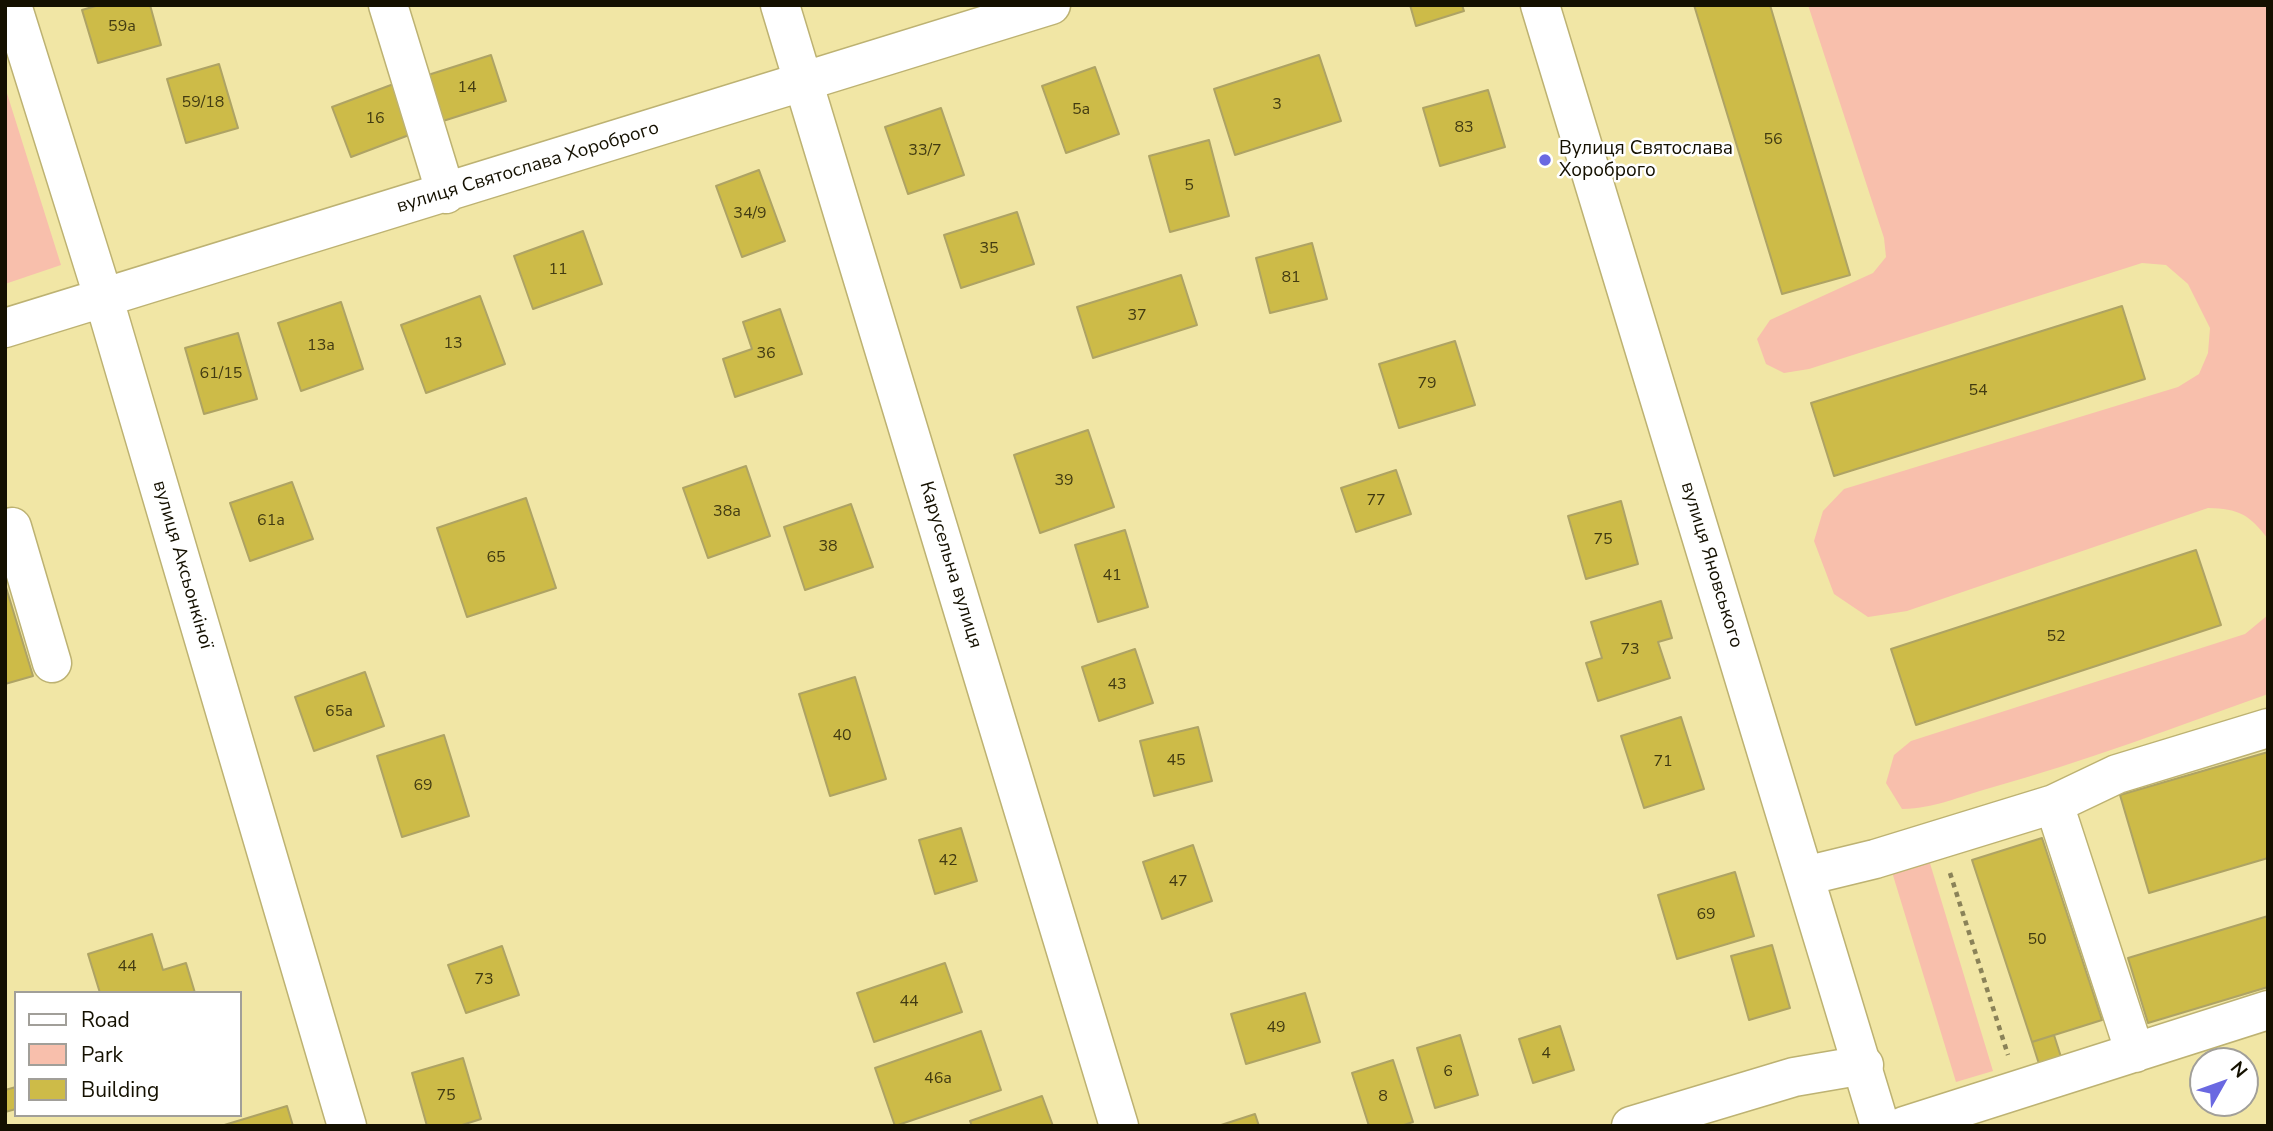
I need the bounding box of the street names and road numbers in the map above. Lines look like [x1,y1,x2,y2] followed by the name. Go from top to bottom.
[394,117,662,219] street label: вулиця Святослава Хороброго
[147,478,217,652] street label: вулиця Аксьонкіної
[914,479,986,651] street label: Карусельна вулиця
[1675,479,1747,651] street label: вулиця Яновського

